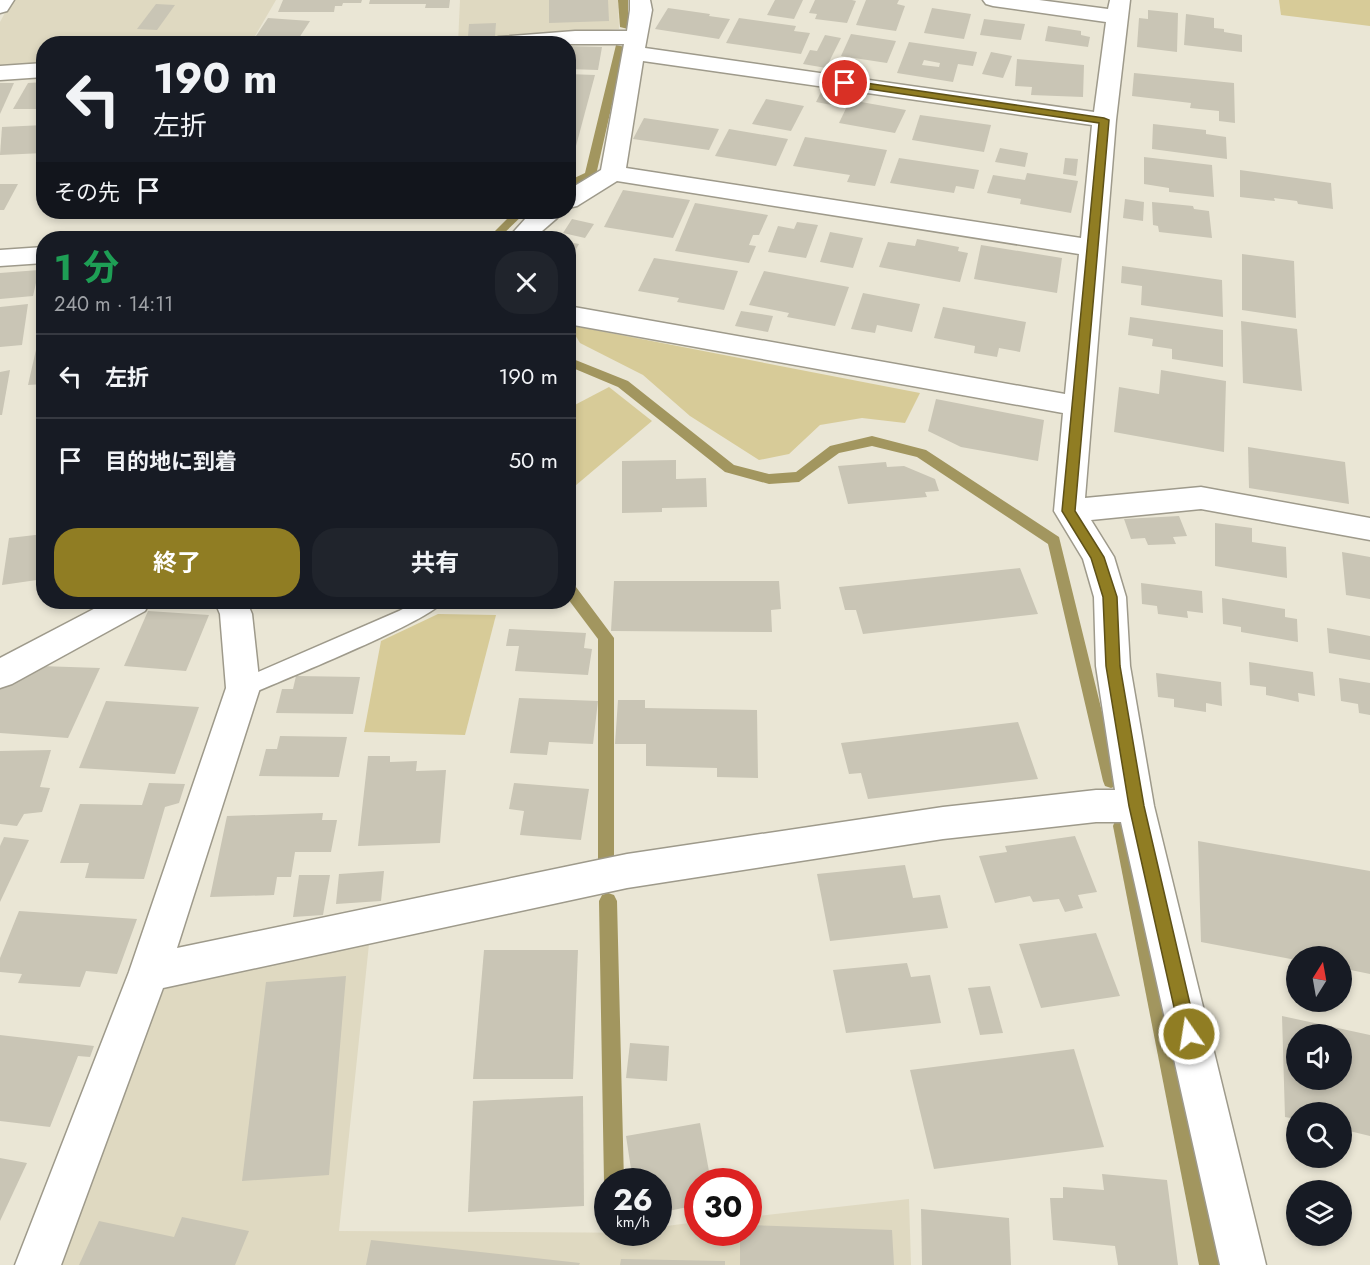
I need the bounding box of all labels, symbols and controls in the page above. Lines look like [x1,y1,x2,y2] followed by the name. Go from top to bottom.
[153,48,277,109] text: 190 m
[819,57,870,108] pin
[54,60,132,138] icon: left
[828,66,861,99] icon: arrive
[153,106,207,145] text: 左折
[132,174,165,207] icon: arrive
[54,176,120,208] text: その先
[54,241,119,293] text: 1 分
[495,251,558,314] button: close
[54,290,173,319] text: 240 m · 14:11
[54,360,87,393] icon: left
[498,360,558,392] text: 190 m
[105,361,149,393] text: 左折
[54,444,87,477] icon: arrive
[509,444,558,476] text: 50 m
[105,445,237,477] text: 目的地に到着
[54,528,300,597] button: 終了
[312,528,558,597] button: 共有
[1286,946,1352,1012] north arrow
[1286,946,1352,1246] map controls
[1157,1002,1221,1066] position arrow
[1286,1024,1352,1090] button: sound
[1286,1102,1352,1168] button: search
[684,1168,762,1246] speed limit sign: 30
[613,1178,653,1221] text: 26
[1286,1180,1352,1246] button: layers
[616,1211,650,1233] text: km/h

